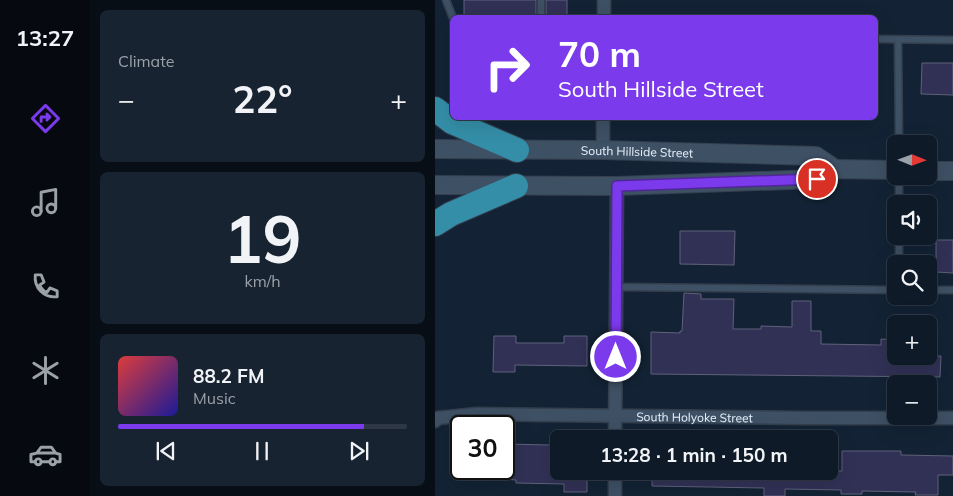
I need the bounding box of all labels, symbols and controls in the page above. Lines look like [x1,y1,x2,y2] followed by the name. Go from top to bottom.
[16,24,74,52] text: 13:27
[558,32,641,76] text: 70 m
[475,35,540,100] icon: right
[118,51,174,71] text: Climate
[232,75,293,123] text: 22°
[558,75,764,103] text: South Hillside Street
[118,82,135,117] text: −
[390,82,407,117] text: +
[28,101,63,136] icon: directions
[887,135,937,185] north arrow
[887,135,937,425] map controls
[581,142,693,160] street label: South Hillside Street
[796,158,838,200] pin
[803,165,831,193] icon: arrive
[28,185,63,220] icon: music
[887,195,937,245] button: sound
[223,198,302,279] text: 19
[887,255,937,305] button: search
[28,269,63,304] icon: phone
[244,271,281,291] text: km/h
[887,315,937,365] button: +
[589,330,641,382] position arrow
[28,353,63,388] icon: climate
[193,364,265,388] text: 88.2 FM
[887,375,937,425] button: −
[193,388,236,408] text: Music
[636,408,753,425] street label: South Holyoke Street
[450,415,515,480] speed limit sign: 30
[28,437,63,472] icon: car
[152,437,180,465] icon: previous
[248,437,276,465] icon: pause
[345,437,373,465] icon: next
[600,443,788,467] text: 13:28 · 1 min · 150 m

